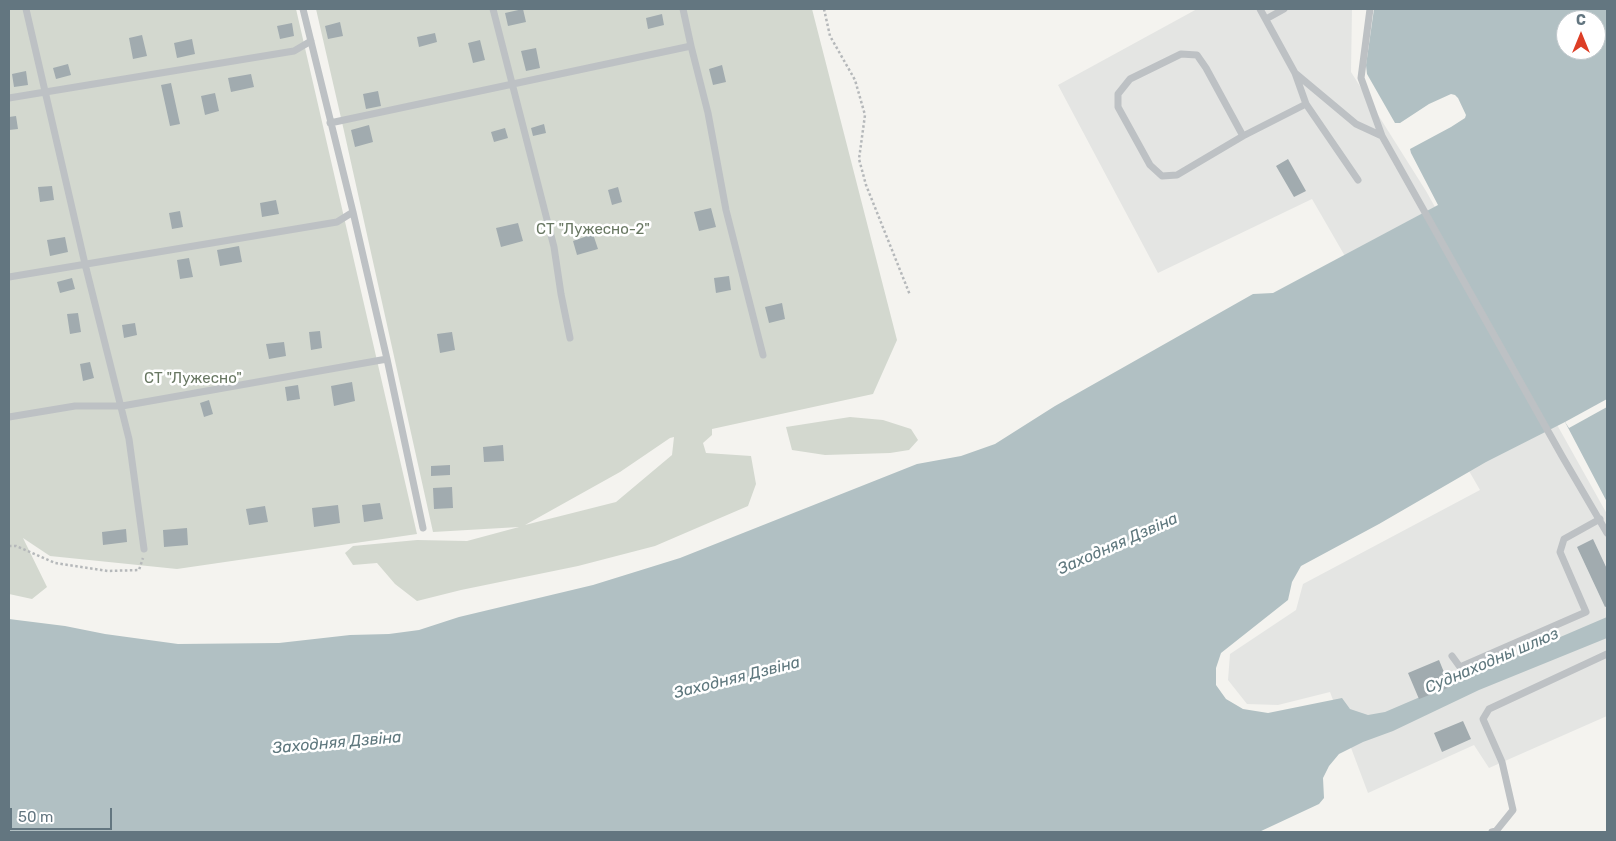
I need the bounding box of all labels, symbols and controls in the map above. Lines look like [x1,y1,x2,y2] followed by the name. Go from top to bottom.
[1556,10,1606,60] north arrow
[1576,12,1586,29] text: С
[536,221,650,239] park label: СТ "Лужесно-2"
[144,370,242,388] park label: СТ "Лужесно"
[1055,509,1181,579] water label: Заходняя Дзвіна
[1422,624,1562,698] water label: Суднаходны шлюз
[672,653,802,703] water label: Заходняя Дзвіна
[272,728,402,758] water label: Заходняя Дзвіна
[12,798,115,830] scale bar
[18,808,53,826] text: 50 m

